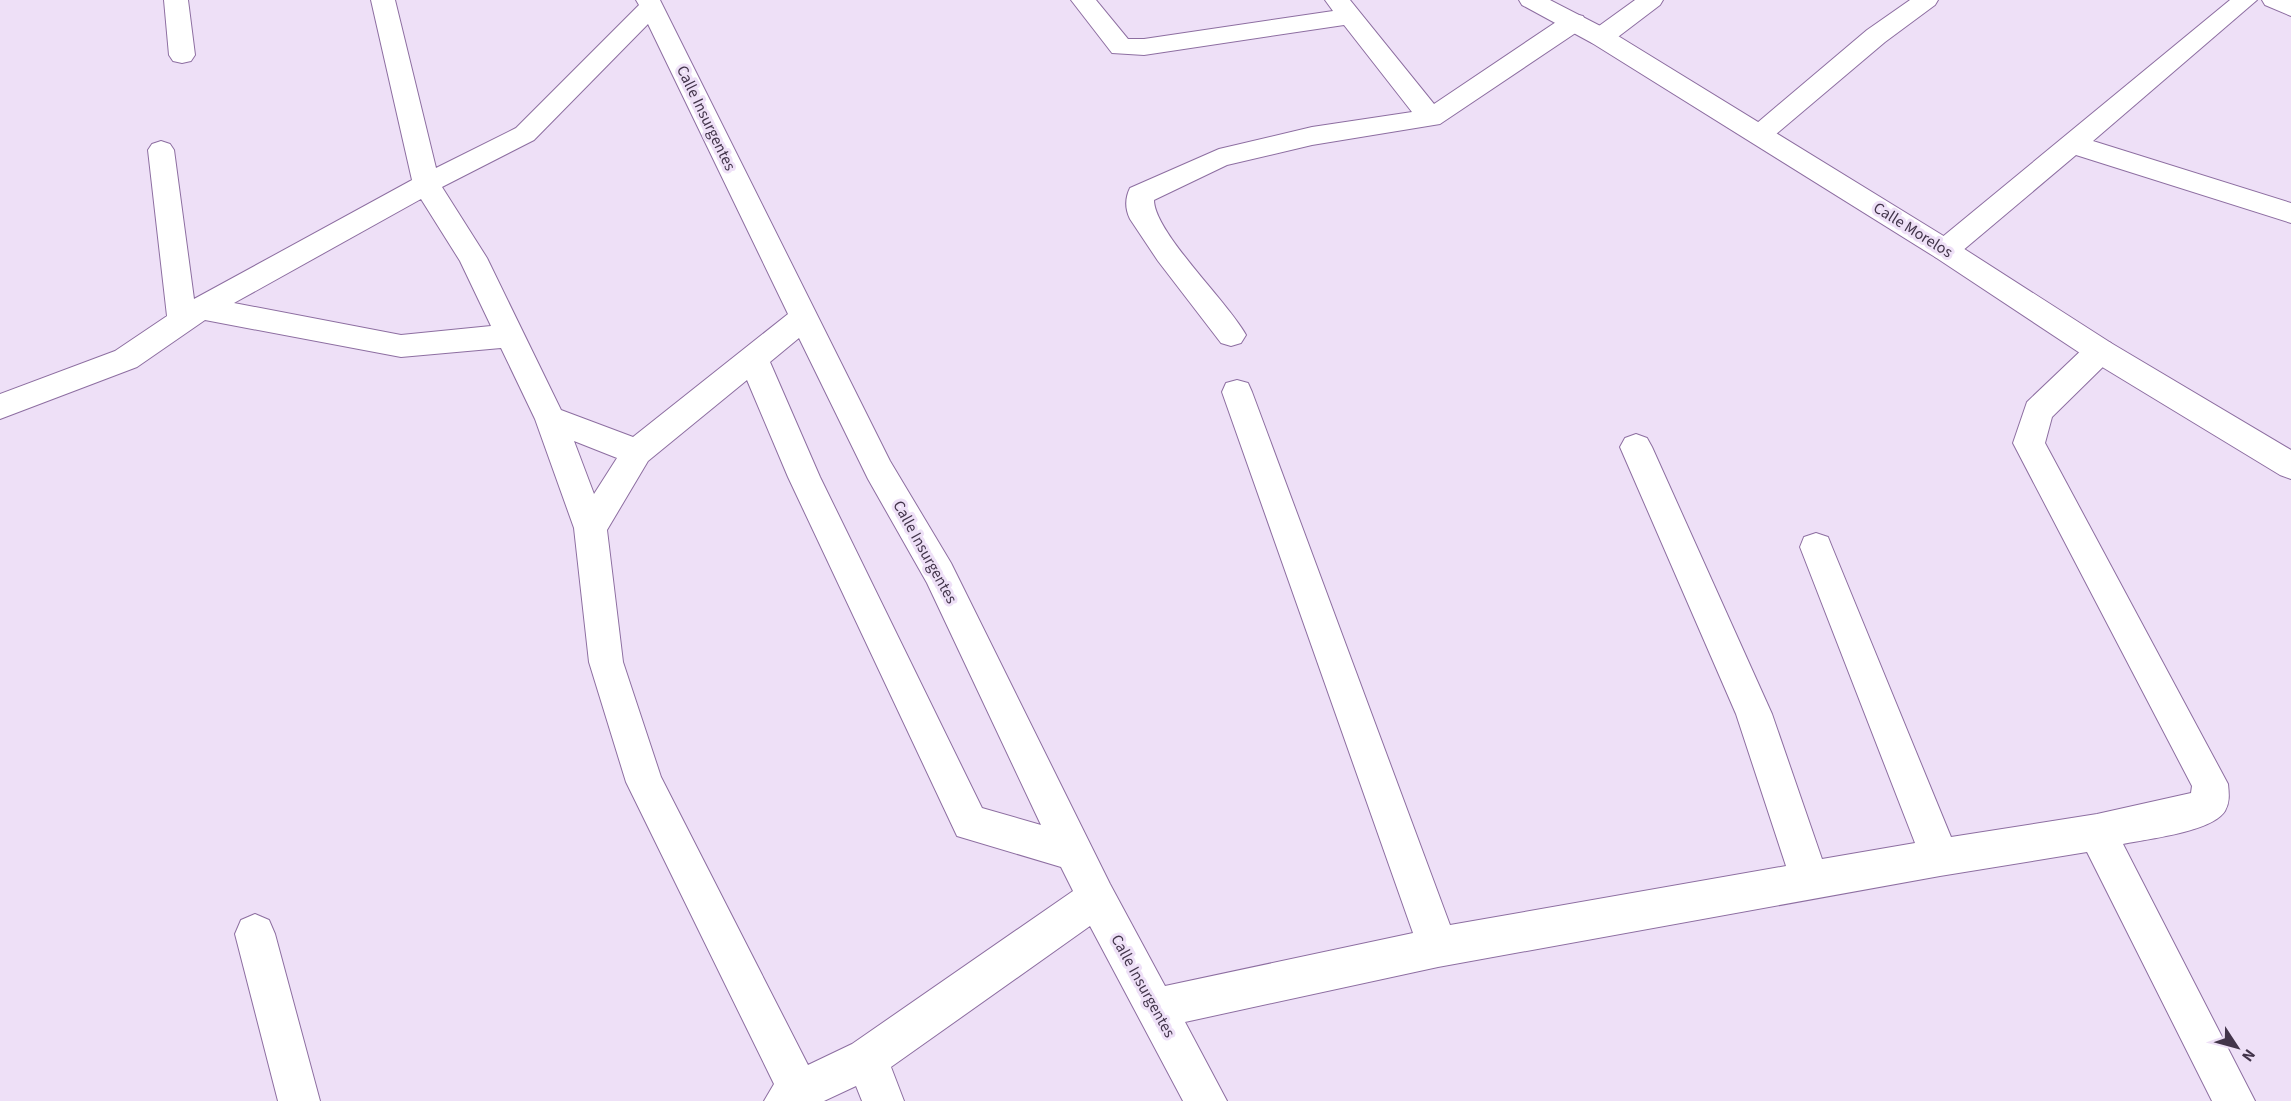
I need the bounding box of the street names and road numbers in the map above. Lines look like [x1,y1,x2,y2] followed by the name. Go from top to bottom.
[671,62,741,175] street label: Calle Insurgentes
[1869,197,1957,263] street label: Calle Morelos
[888,497,963,608] street label: Calle Insurgentes
[1106,931,1181,1042] street label: Calle Insurgentes

